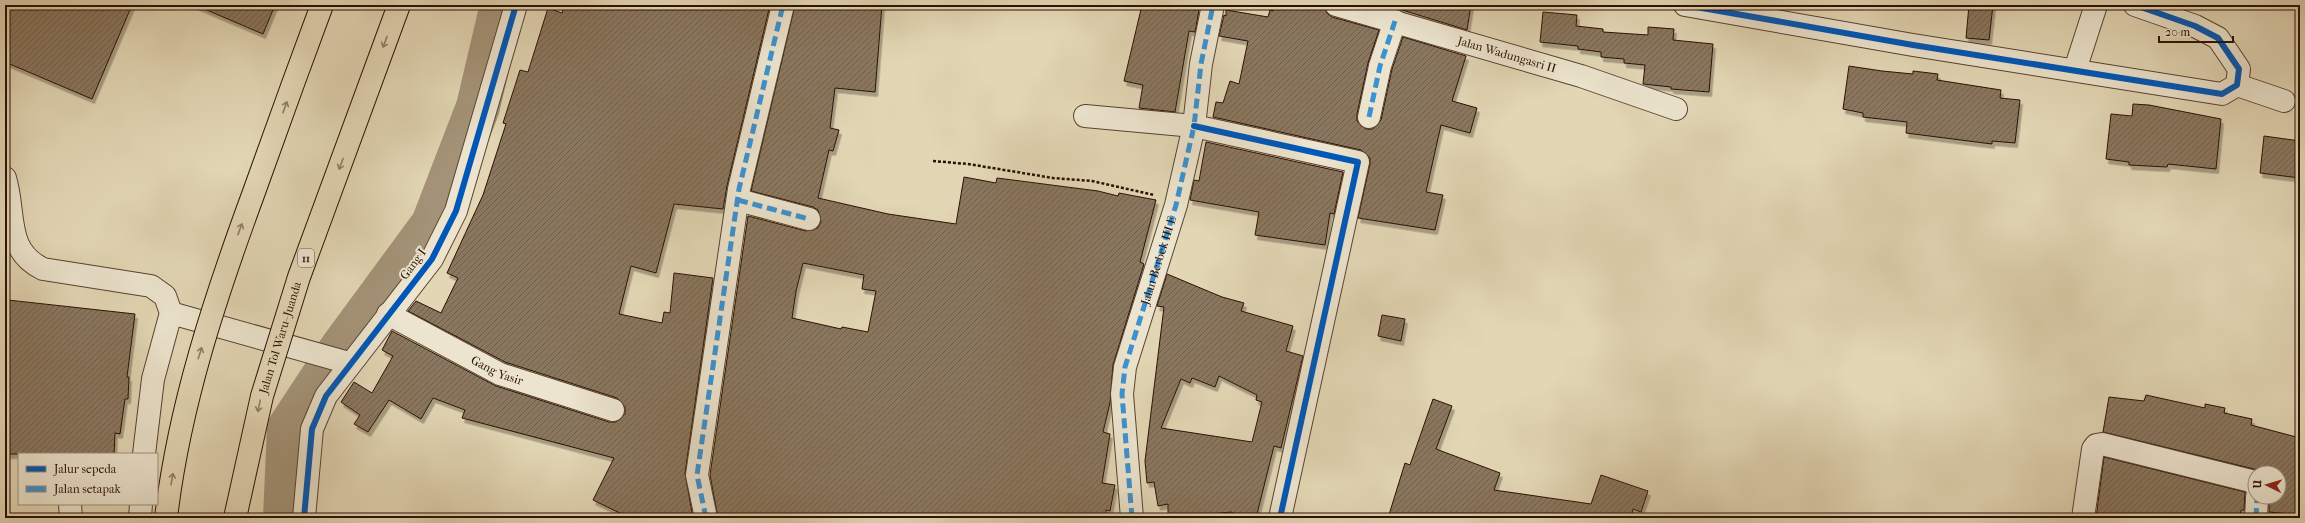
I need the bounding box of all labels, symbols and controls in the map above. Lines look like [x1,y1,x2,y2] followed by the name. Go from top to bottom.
[2159,18,2233,44] scale bar
[2165,25,2190,39] text: 20 m
[1455,33,1558,76] street label: Jalan Wadungasri II
[381,35,389,47] one-way arrow
[281,101,289,113] one-way arrow
[336,157,344,169] one-way arrow
[1138,215,1179,308] street label: Jalan Berbek III E
[237,224,245,236] one-way arrow
[397,246,429,282] street label: Gang I
[298,249,314,267] road number: 11
[256,280,304,396] street label: Jalan Tol Waru–Juanda
[197,346,204,359] one-way arrow
[468,353,526,388] street label: Gang Yasir
[255,399,263,412] one-way arrow
[18,453,158,505] legend
[53,462,117,476] text: Jalur sepeda
[2247,465,2287,505] north arrow
[168,473,176,486] one-way arrow
[2251,479,2264,490] text: U
[53,482,121,496] text: Jalan setapak

